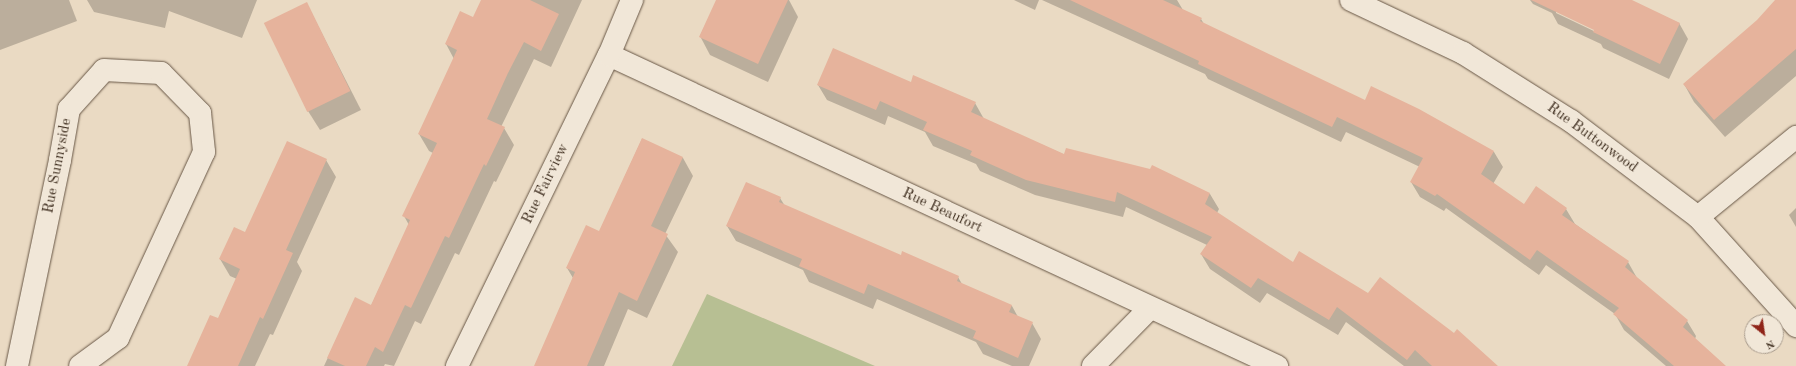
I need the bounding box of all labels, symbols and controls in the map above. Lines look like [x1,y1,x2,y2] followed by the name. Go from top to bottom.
[1543,99,1641,177] street label: Rue Buttonwood
[40,117,76,215] street label: Rue Sunnyside
[519,141,573,227] street label: Rue Fairview
[899,185,985,237] street label: Rue Beaufort
[1744,314,1784,354] north arrow
[1763,337,1776,351] text: N

